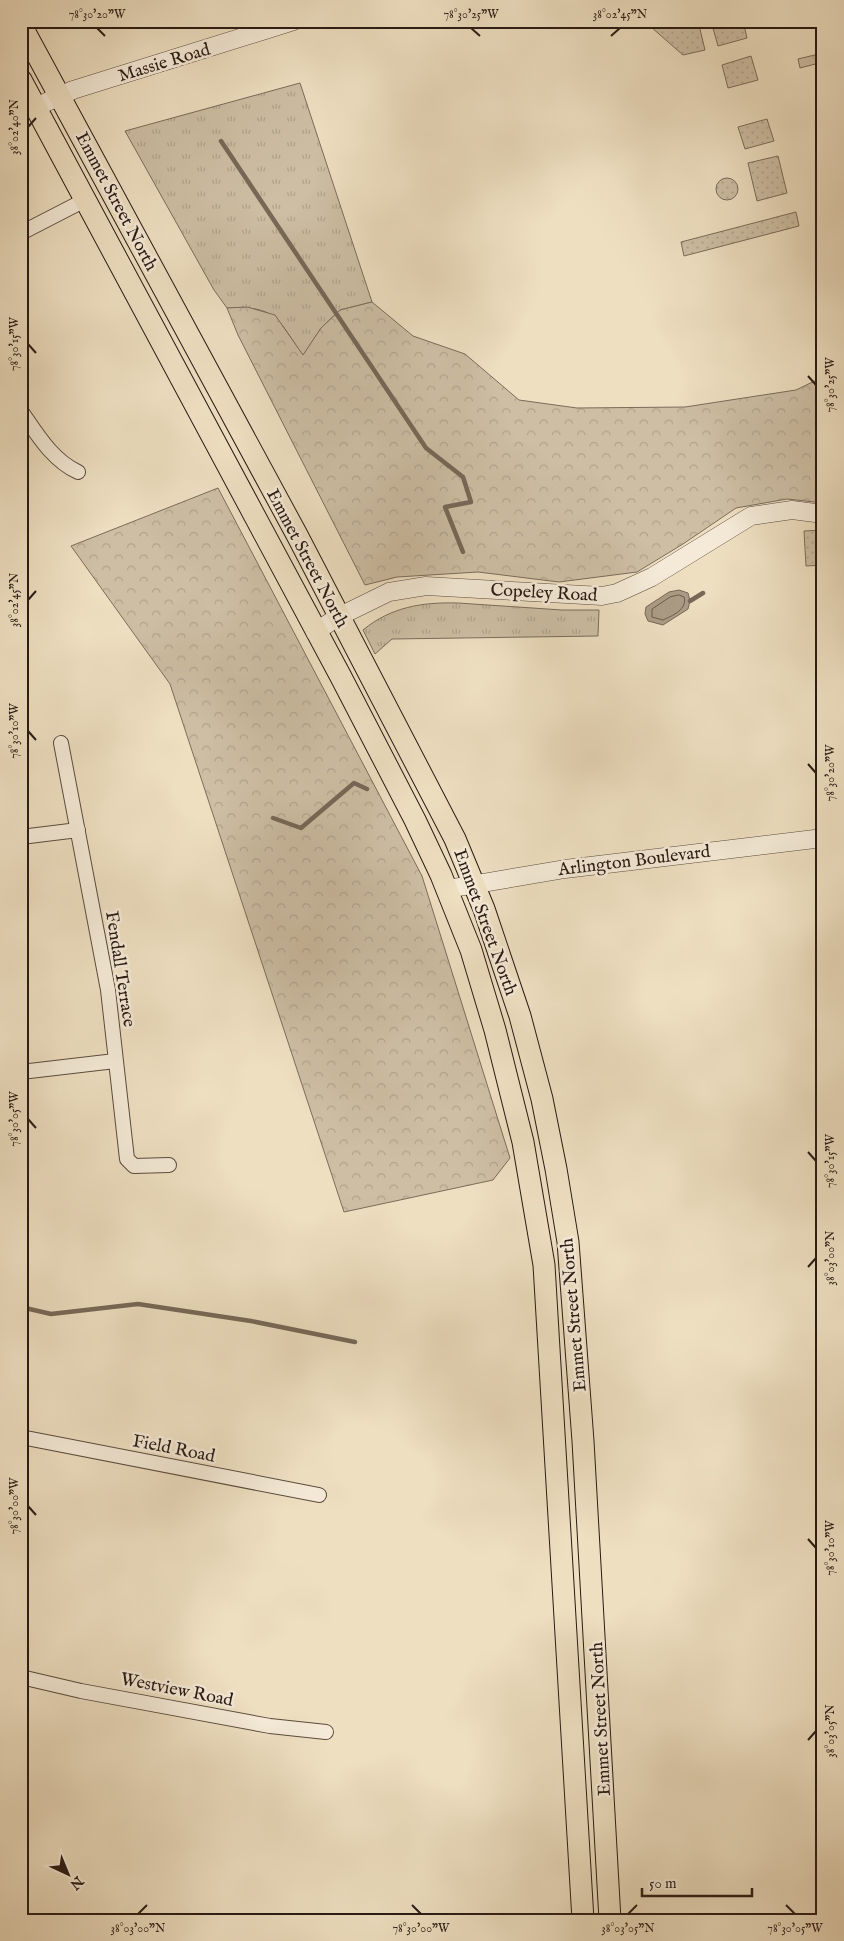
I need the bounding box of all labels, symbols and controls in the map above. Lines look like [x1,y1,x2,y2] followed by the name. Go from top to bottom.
[69,7,126,22] text: 78°30'20"W
[443,7,499,22] text: 78°30'25"W
[593,7,648,22] text: 38°02'45"N
[116,38,214,88] street label: Massie Road
[7,98,22,155] text: 38°02'40"N
[69,128,162,276] street label: Emmet Street North
[7,316,22,371] text: 78°30'15"W
[823,357,838,413] text: 78°30'25"W
[260,485,353,633] street label: Emmet Street North
[7,572,22,627] text: 38°02'45"N
[490,579,598,608] street label: Copeley Road
[7,703,22,759] text: 78°30'10"W
[823,744,838,801] text: 78°30'20"W
[556,841,712,882] street label: Arlington Boulevard
[447,846,522,999] street label: Emmet Street North
[99,910,140,1029] street label: Fendall Terrace
[7,1091,22,1147] text: 78°30'05"W
[823,1133,838,1188] text: 78°30'15"W
[823,1230,838,1285] text: 38°03'00"N
[556,1237,593,1393] street label: Emmet Street North
[131,1430,217,1469] street label: Field Road
[7,1477,22,1535] text: 78°30'00"W
[823,1520,838,1576] text: 78°30'10"W
[586,1641,617,1797] street label: Emmet Street North
[118,1668,235,1713] street label: Westview Road
[823,1704,838,1758] text: 38°03'05"N
[42,1848,92,1898] north arrow
[642,1866,752,1898] scale bar
[66,1871,88,1893] text: N
[649,1874,677,1893] text: 50 m
[111,1921,166,1936] text: 38°03'00"N
[393,1921,450,1936] text: 78°30'00"W
[601,1921,655,1936] text: 38°03'05"N
[767,1921,823,1936] text: 78°30'05"W

